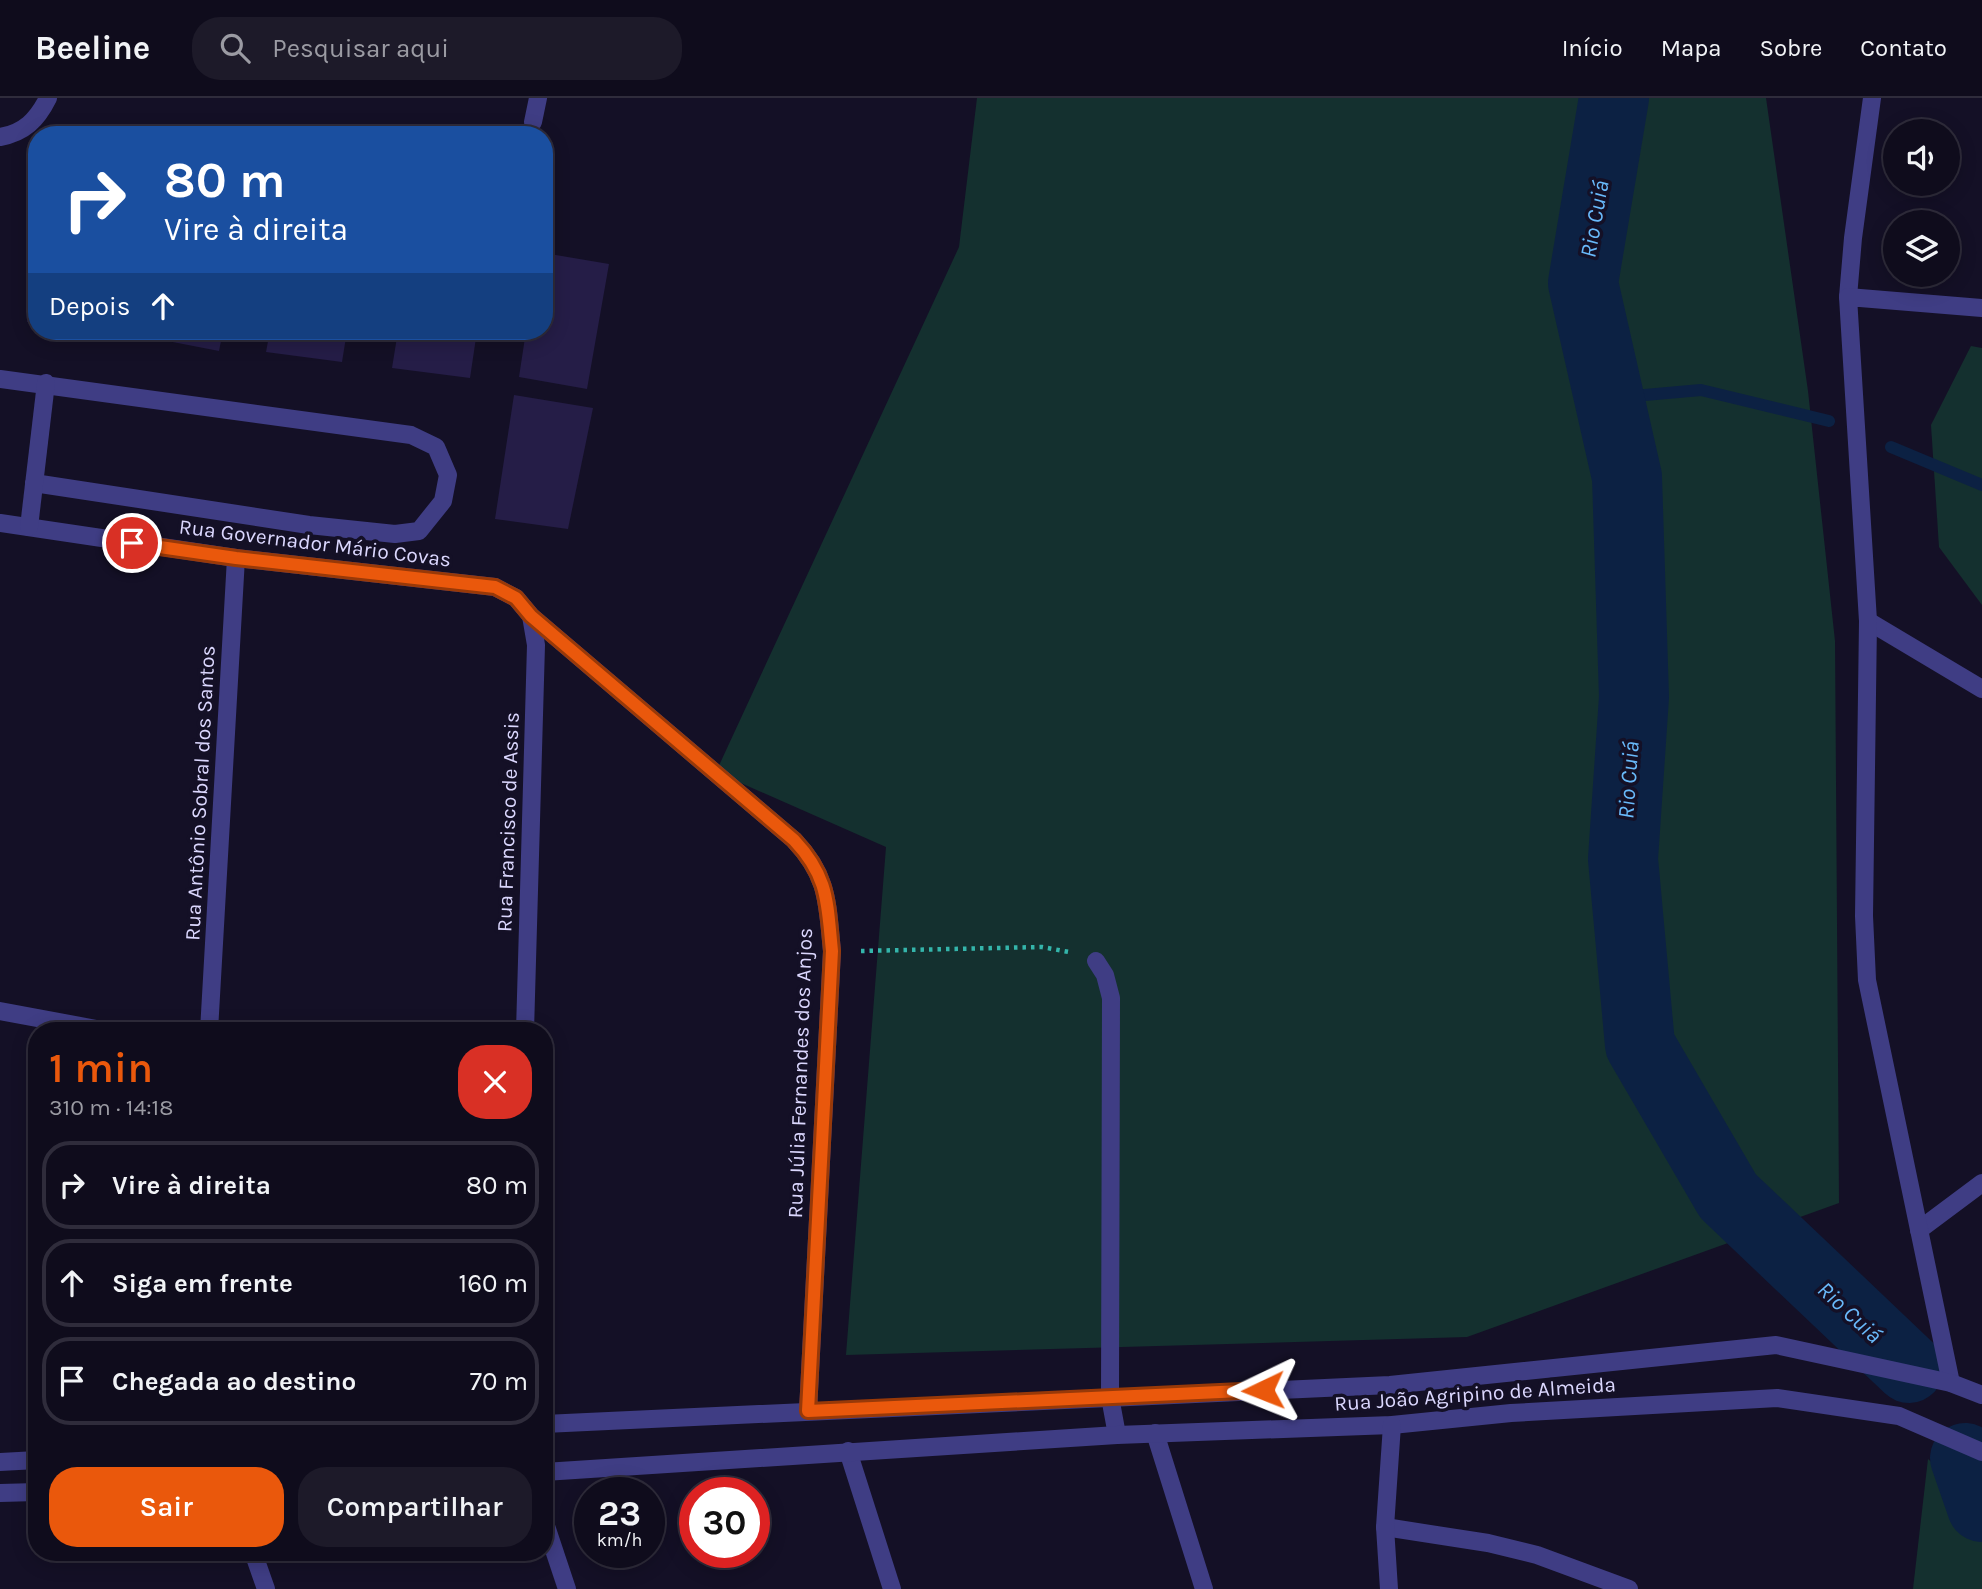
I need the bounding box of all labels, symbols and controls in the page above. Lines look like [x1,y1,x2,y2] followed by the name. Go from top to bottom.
[192,17,682,80] search box
[35,29,150,67] text: Beeline
[216,29,254,67] icon: search
[272,33,449,64] text: Pesquisar aqui
[1562,34,1623,62] text: Início
[1661,34,1721,62] text: Mapa
[1759,34,1822,62] text: Sobre
[1860,34,1947,62] text: Contato
[1883,119,1960,287] map controls
[1883,119,1960,196] button: sound
[164,152,286,209] text: 80 m
[49,154,140,245] icon: right
[1574,178,1615,260] water label: Rio Cuiá
[1883,210,1960,287] button: layers
[164,211,348,248] text: Vire à direita
[144,287,182,325] icon: ahead
[49,291,130,322] text: Depois
[102,513,162,573] pin
[178,514,452,572] street label: Rua Governador Mário Covas
[113,524,151,562] icon: arrive
[180,645,220,941] street label: Rua Antônio Sobral dos Santos
[492,712,524,932] street label: Rua Francisco de Assis
[1612,740,1645,820] water label: Rio Cuiá
[783,927,817,1219] street label: Rua Júlia Fernandes dos Anjos
[49,1043,153,1093] text: 1 min
[458,1045,532,1119] button: close
[49,1094,173,1121] text: 310 m · 14:18
[53,1166,91,1204] icon: right
[112,1170,271,1201] text: Vire à direita
[466,1170,528,1201] text: 80 m
[53,1264,91,1302] icon: ahead
[112,1268,293,1299] text: Siga em frente
[459,1268,528,1299] text: 160 m
[1812,1276,1887,1349] water label: Rio Cuiá
[1226,1353,1300,1427] position arrow
[53,1362,91,1400] icon: arrive
[112,1366,356,1397] text: Chegada ao destino
[470,1366,528,1397] text: 70 m
[1333,1372,1617,1416] street label: Rua João Agripino de Almeida
[49,1467,284,1547] button: Sair
[298,1467,532,1547] button: Compartilhar
[679,1477,770,1568] speed limit sign: 30
[598,1493,641,1534] text: 23
[597,1529,642,1551] text: km/h

